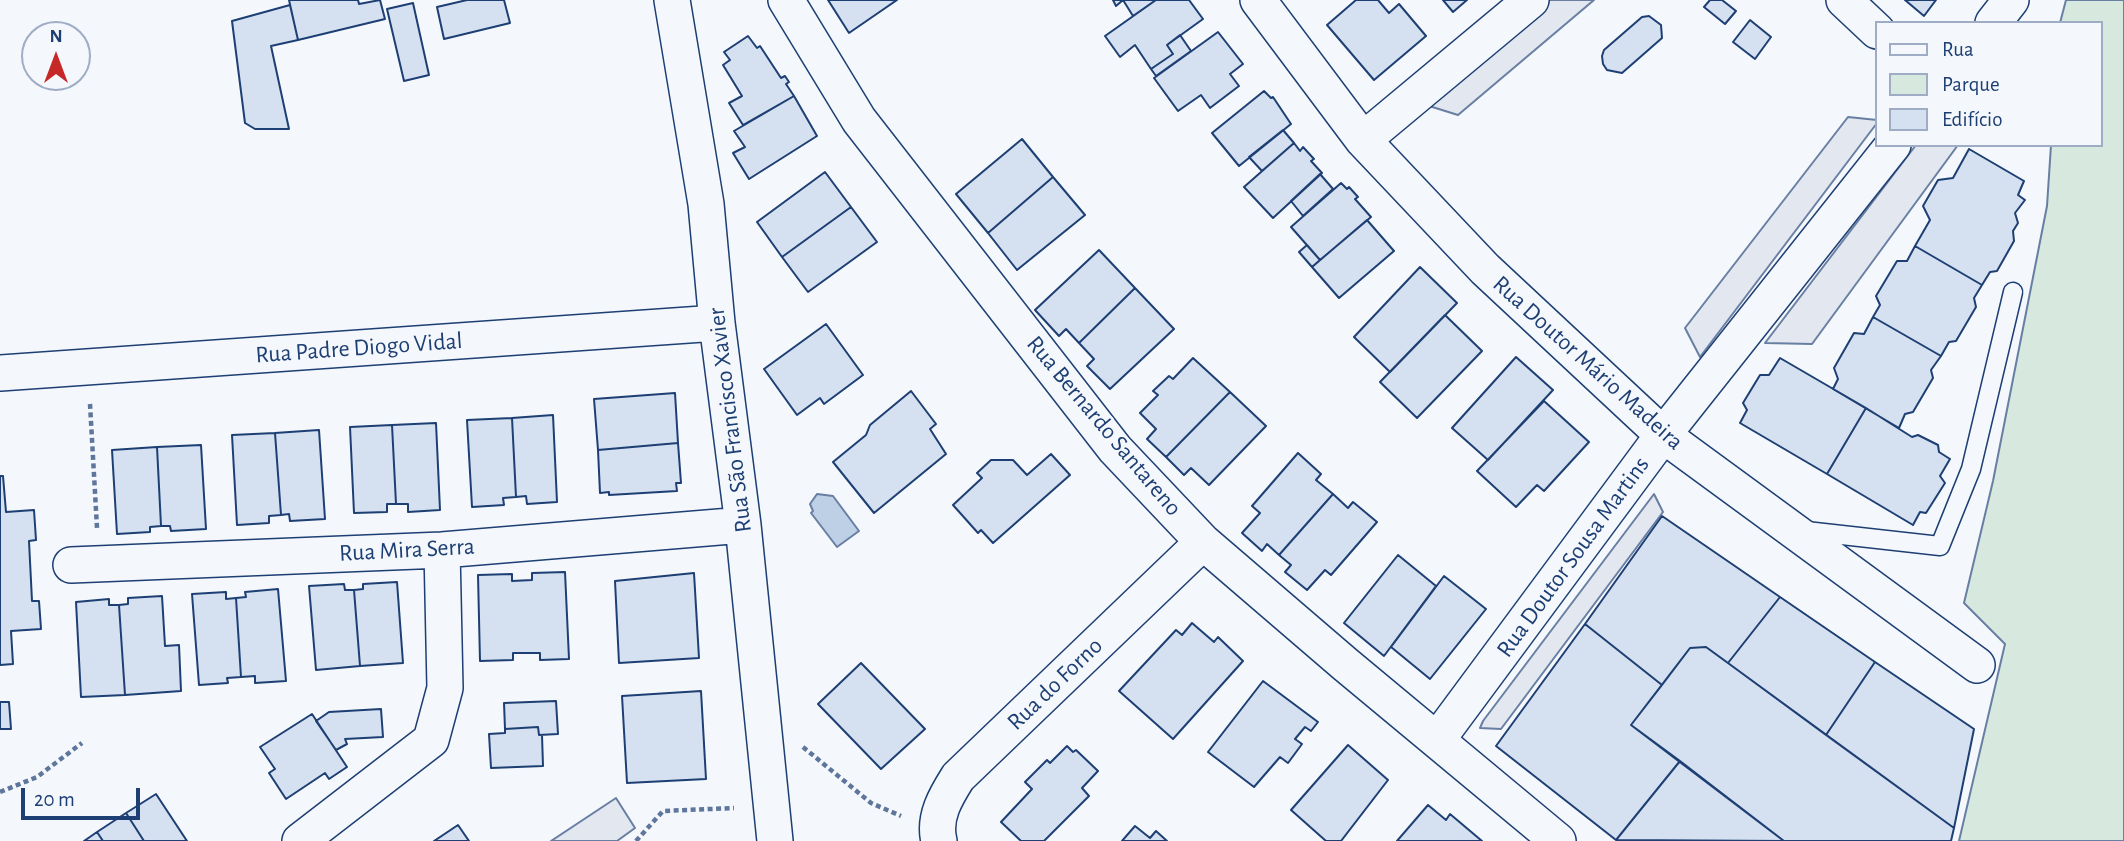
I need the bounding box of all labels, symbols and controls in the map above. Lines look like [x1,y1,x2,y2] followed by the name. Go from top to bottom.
[21,21,91,91] north arrow
[1876,21,2103,147] legend
[49,27,63,46] text: N
[1942,39,1974,60] text: Rua
[1942,74,2000,95] text: Parque
[1942,109,2002,130] text: Edifício
[1487,270,1689,456] street label: Rua Doutor Mário Madeira
[702,306,758,534] street label: Rua São Francisco Xavier
[254,326,464,370] street label: Rua Padre Diogo Vidal
[1020,330,1188,522] street label: Rua Bernardo Santareno
[1491,451,1655,663] street label: Rua Doutor Sousa Martins
[338,532,476,568] street label: Rua Mira Serra
[1001,632,1109,736] street label: Rua do Forno
[24,774,144,818] scale bar
[34,789,75,810] text: 20 m

